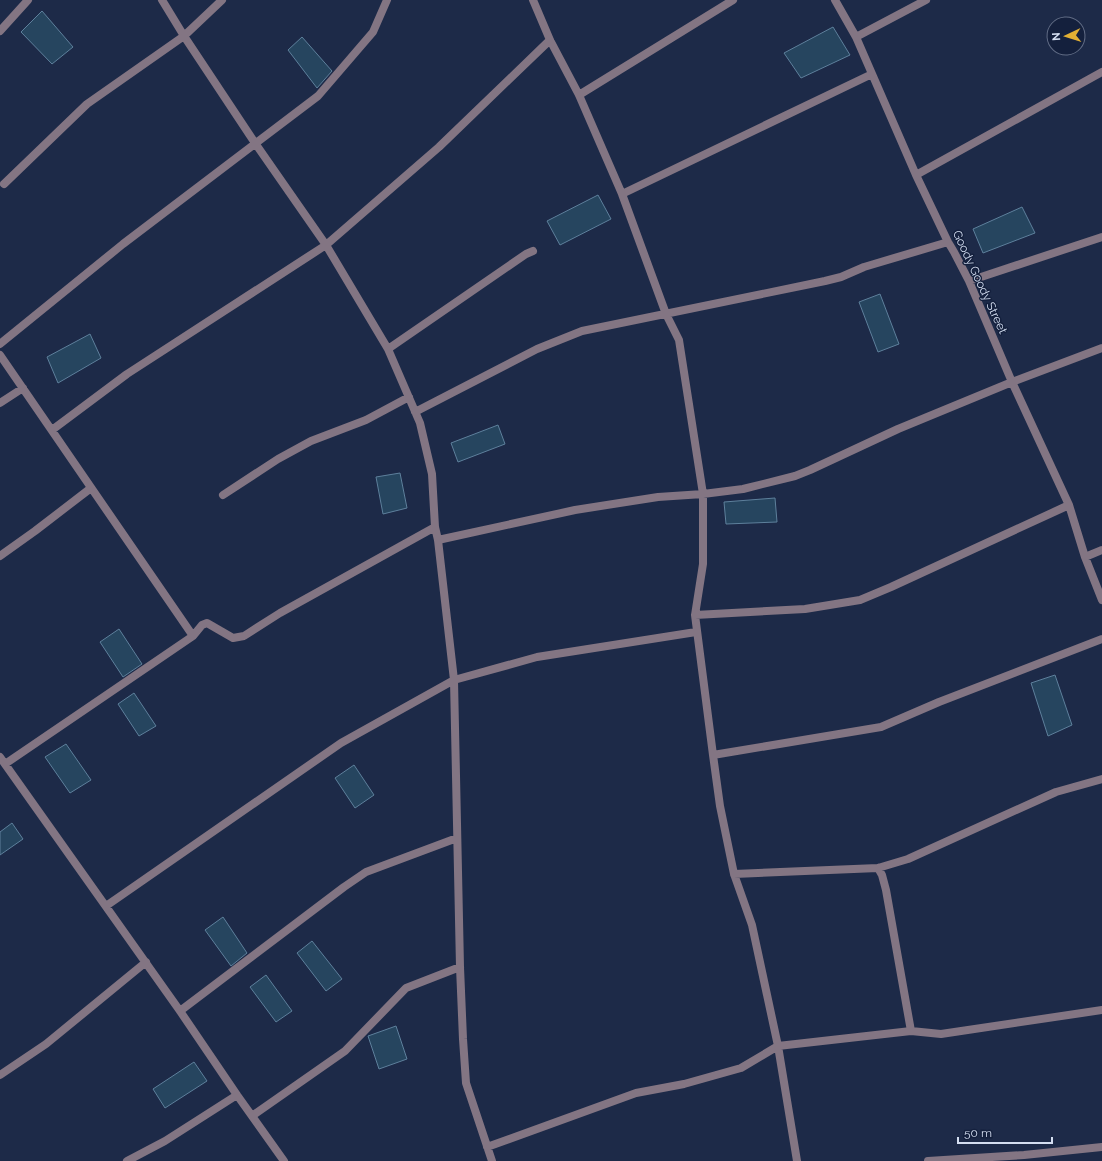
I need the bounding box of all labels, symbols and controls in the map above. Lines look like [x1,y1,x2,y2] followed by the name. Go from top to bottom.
[1046,16,1086,56] north arrow
[1050,32,1063,41] text: N
[950,228,1010,336] street label: Goody Goody Street
[958,1119,1052,1145] scale bar
[964,1126,992,1140] text: 50 m

